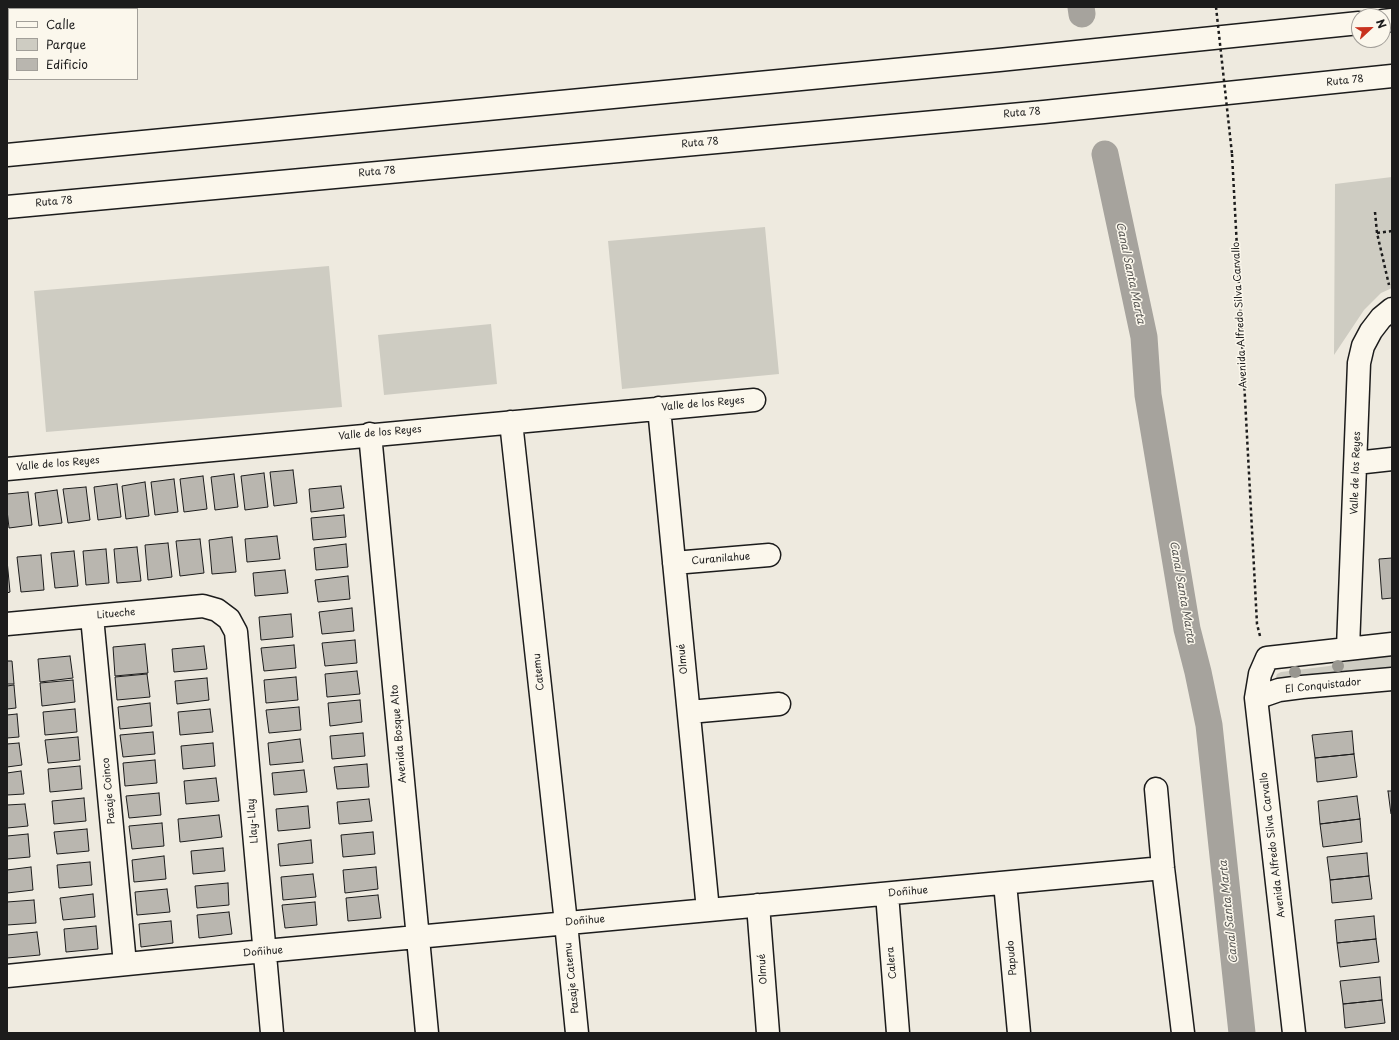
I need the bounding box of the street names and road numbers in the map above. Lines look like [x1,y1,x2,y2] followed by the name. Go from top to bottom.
[1326,73,1364,89] street label: Ruta 78
[1003,105,1041,121] street label: Ruta 78
[681,135,719,151] street label: Ruta 78
[358,164,396,180] street label: Ruta 78
[35,194,73,210] street label: Ruta 78
[1230,241,1250,389] street label: Avenida Alfredo Silva Carvallo
[661,394,745,414] street label: Valle de los Reyes
[338,423,422,443] street label: Valle de los Reyes
[1349,431,1363,515] street label: Valle de los Reyes
[16,454,100,474] street label: Valle de los Reyes
[691,550,751,568] street label: Curanilahue
[96,606,136,622] street label: Litueche
[675,643,691,675] street label: Olmué
[531,653,547,691] street label: Catemu
[1284,676,1362,696] street label: El Conquistador
[389,684,409,784] street label: Avenida Bosque Alto
[100,757,118,825] street label: Pasaje Coinco
[1258,772,1288,918] street label: Avenida Alfredo Silva Carvallo
[245,798,261,844] street label: Llay-Llay
[887,884,929,900] street label: Doñihue
[564,913,606,929] street label: Doñihue
[1004,940,1020,976] street label: Papudo
[562,942,582,1014] street label: Pasaje Catemu
[242,944,284,960] street label: Doñihue
[885,946,899,980] street label: Calera
[756,953,770,985] street label: Olmué

